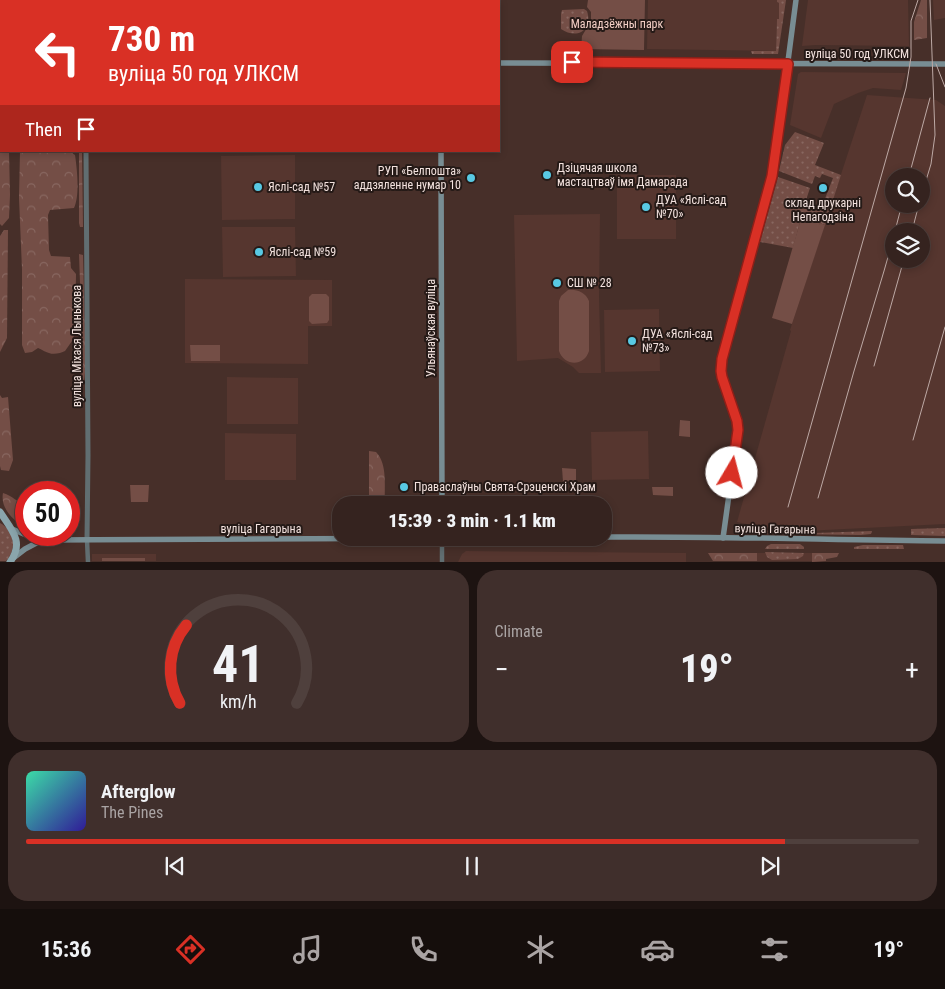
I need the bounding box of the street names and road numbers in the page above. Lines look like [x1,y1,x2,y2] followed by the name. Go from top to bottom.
[805,47,909,61] street label: вуліца 50 год УЛКСМ
[424,279,438,377] street label: Ульянаўская вуліца
[70,285,84,407] street label: вуліца Міхася Лынькова
[734,521,816,537] street label: вуліца Гагарына
[221,522,302,536] street label: вуліца Гагарына

